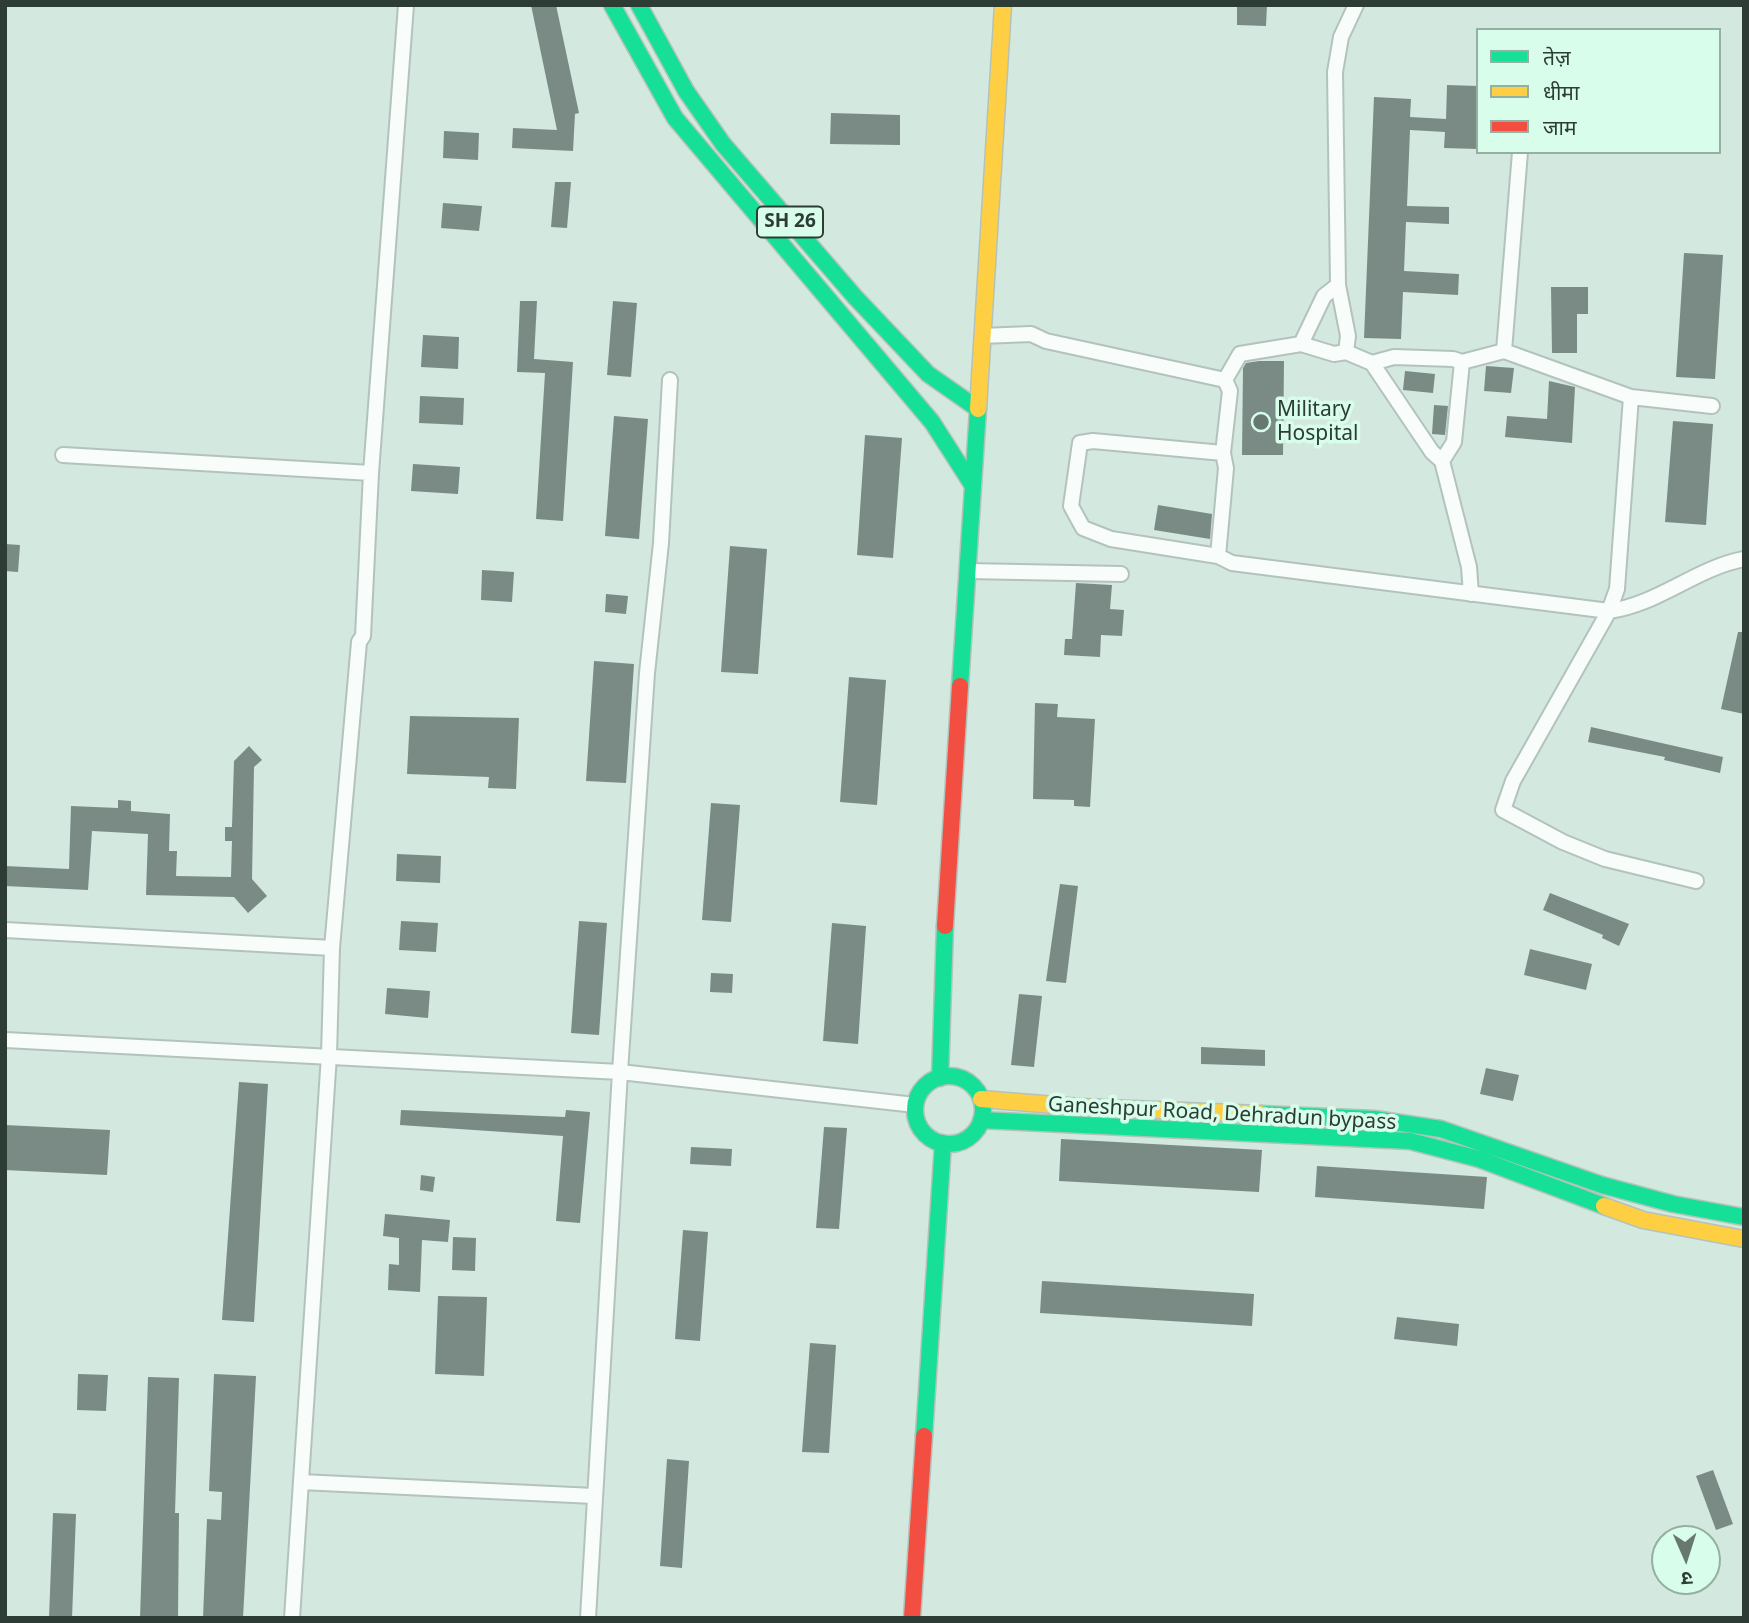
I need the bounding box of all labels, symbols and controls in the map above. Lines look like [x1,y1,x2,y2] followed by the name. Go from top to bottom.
[1476,28,1721,154] legend
[1543,43,1571,71] text: तेज़
[1543,78,1579,106] text: धीमा
[1543,113,1577,141] text: जाम
[757,206,823,238] road number: SH 26
[1277,397,1358,447] place label: Military Hospital
[1251,412,1271,432] marker: Military Hospital
[1047,1092,1397,1136] street label: Ganeshpur Road, Dehradun bypass
[1651,1525,1721,1595] north arrow
[1681,1566,1693,1592] text: उ

